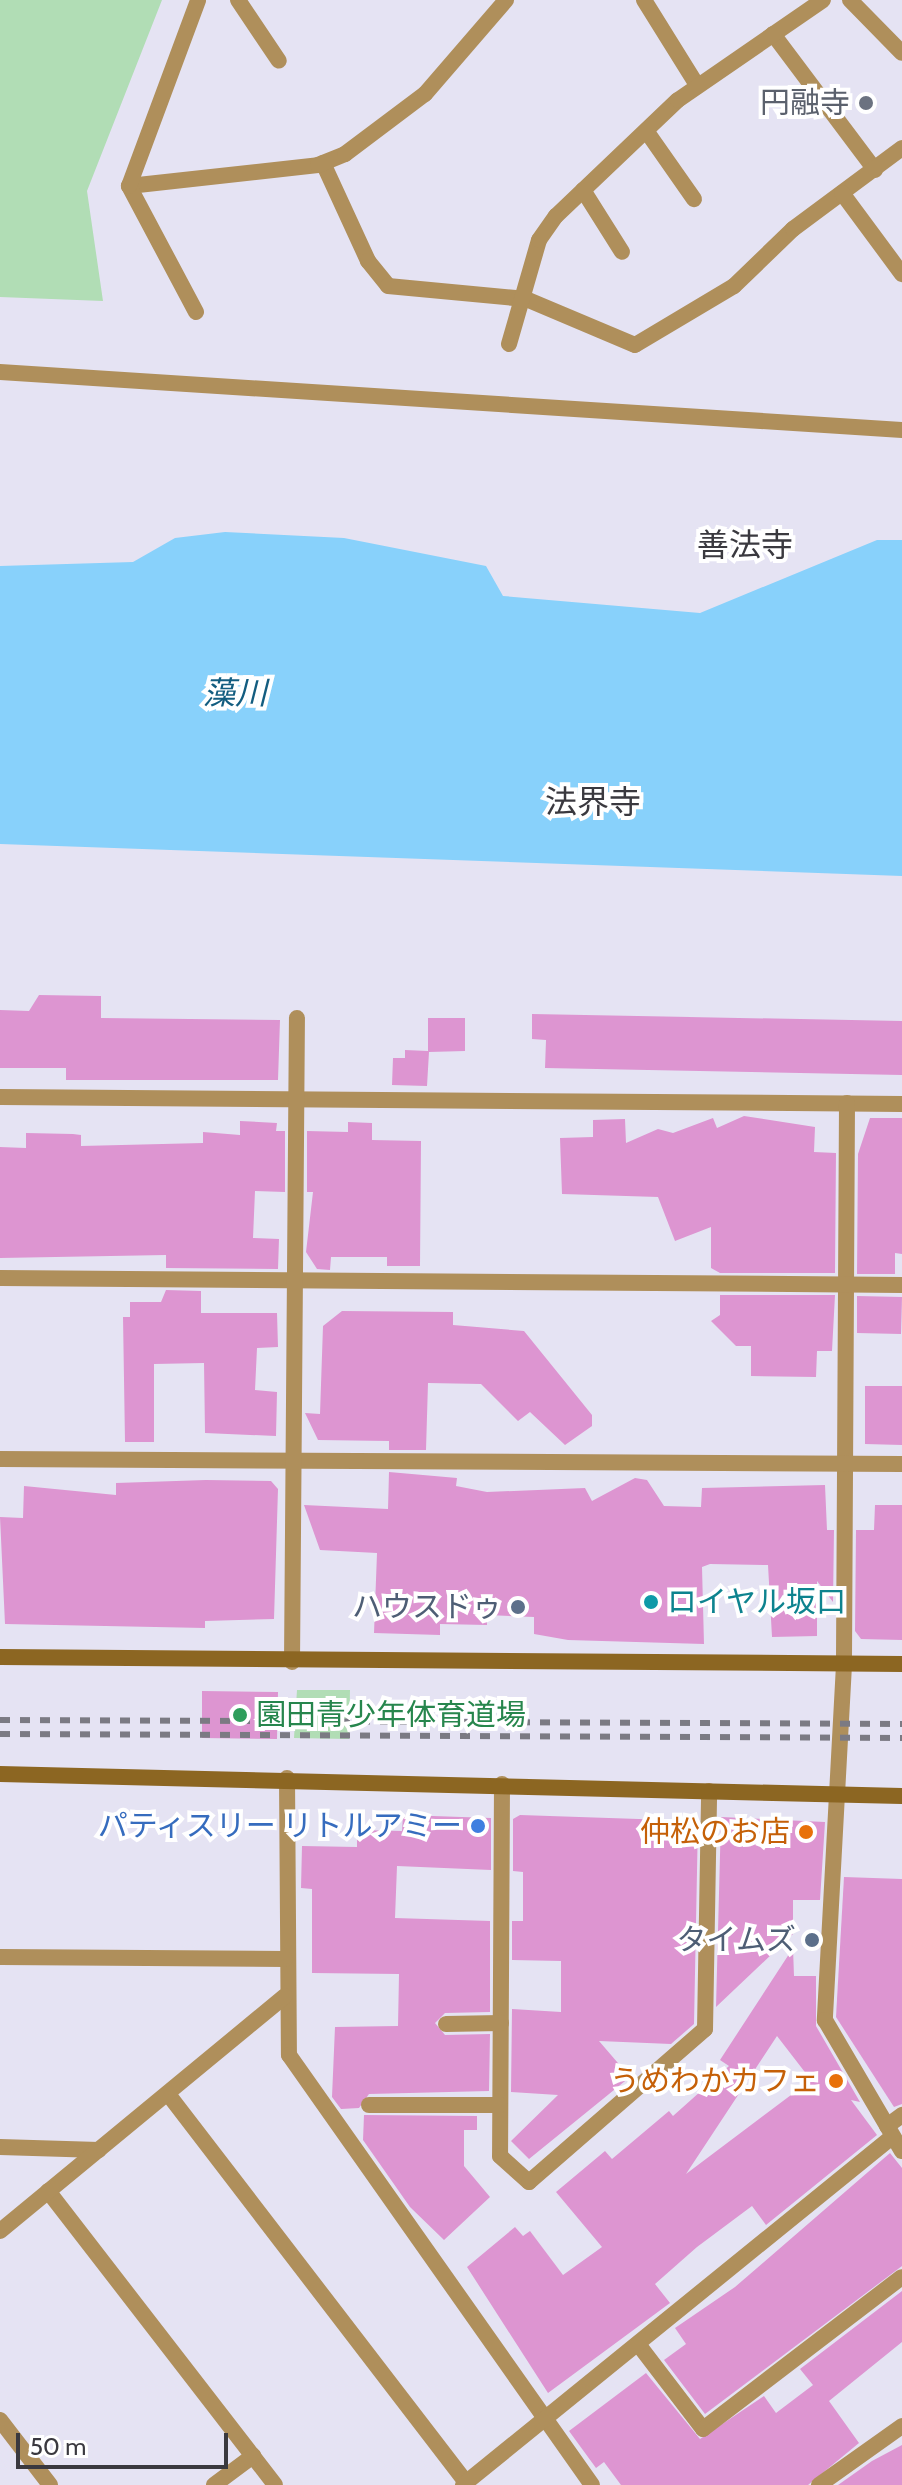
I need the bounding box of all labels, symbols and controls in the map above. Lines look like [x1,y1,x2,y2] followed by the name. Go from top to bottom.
[760,85,850,121] place label: 円融寺
[857,94,875,112] marker: 円融寺
[697,526,793,564] district label: 善法寺
[203,674,267,712] water label: 藻川
[545,783,641,821] district label: 法界寺
[667,1584,847,1620] place label: ロイヤル坂口
[352,1589,502,1625] place label: ハウスドゥ
[642,1593,660,1611] marker: ロイヤル坂口
[509,1598,527,1616] marker: ハウスドゥ
[256,1697,526,1733] place label: 園田青少年体育道場
[231,1706,249,1724] marker: 園田青少年体育道場
[95,1808,462,1844] place label: パティスリー リトルアミー
[640,1814,790,1850] place label: 仲松のお店
[469,1817,487,1835] marker: パティスリー リトルアミー
[797,1823,815,1841] marker: 仲松のお店
[676,1922,796,1958] place label: タイムズ
[803,1931,821,1949] marker: タイムズ
[610,2063,820,2099] place label: うめわかカフェ
[827,2072,845,2090] marker: うめわかカフェ
[20,2417,232,2467] scale bar
[30,2432,86,2461] text: 50 m

